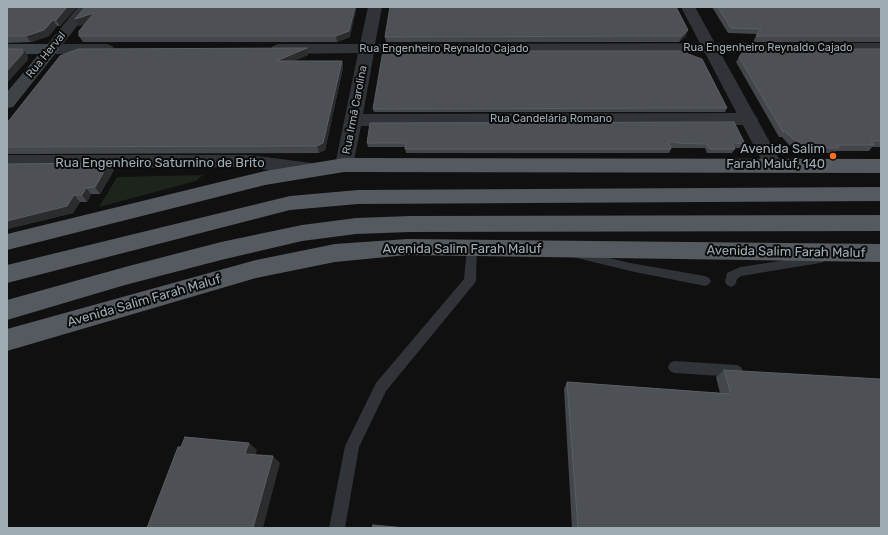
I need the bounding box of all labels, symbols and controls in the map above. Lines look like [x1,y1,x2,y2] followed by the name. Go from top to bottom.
[23,29,69,81] street label: Rua Herval
[683,41,853,55] street label: Rua Engenheiro Reynaldo Cajado
[359,42,529,56] street label: Rua Engenheiro Reynaldo Cajado
[340,64,370,156] street label: Rua Irmã Carolina
[490,112,612,126] street label: Rua Candelária Romano
[726,141,825,172] place label: Avenida Salim Farah Maluf, 140
[828,151,838,161] marker: Avenida Salim Farah Maluf, 140
[55,155,265,171] street label: Rua Engenheiro Saturnino de Brito
[383,241,541,257] street label: Avenida Salim Farah Maluf
[706,243,866,261] street label: Avenida Salim Farah Maluf
[65,272,223,330] street label: Avenida Salim Farah Maluf

